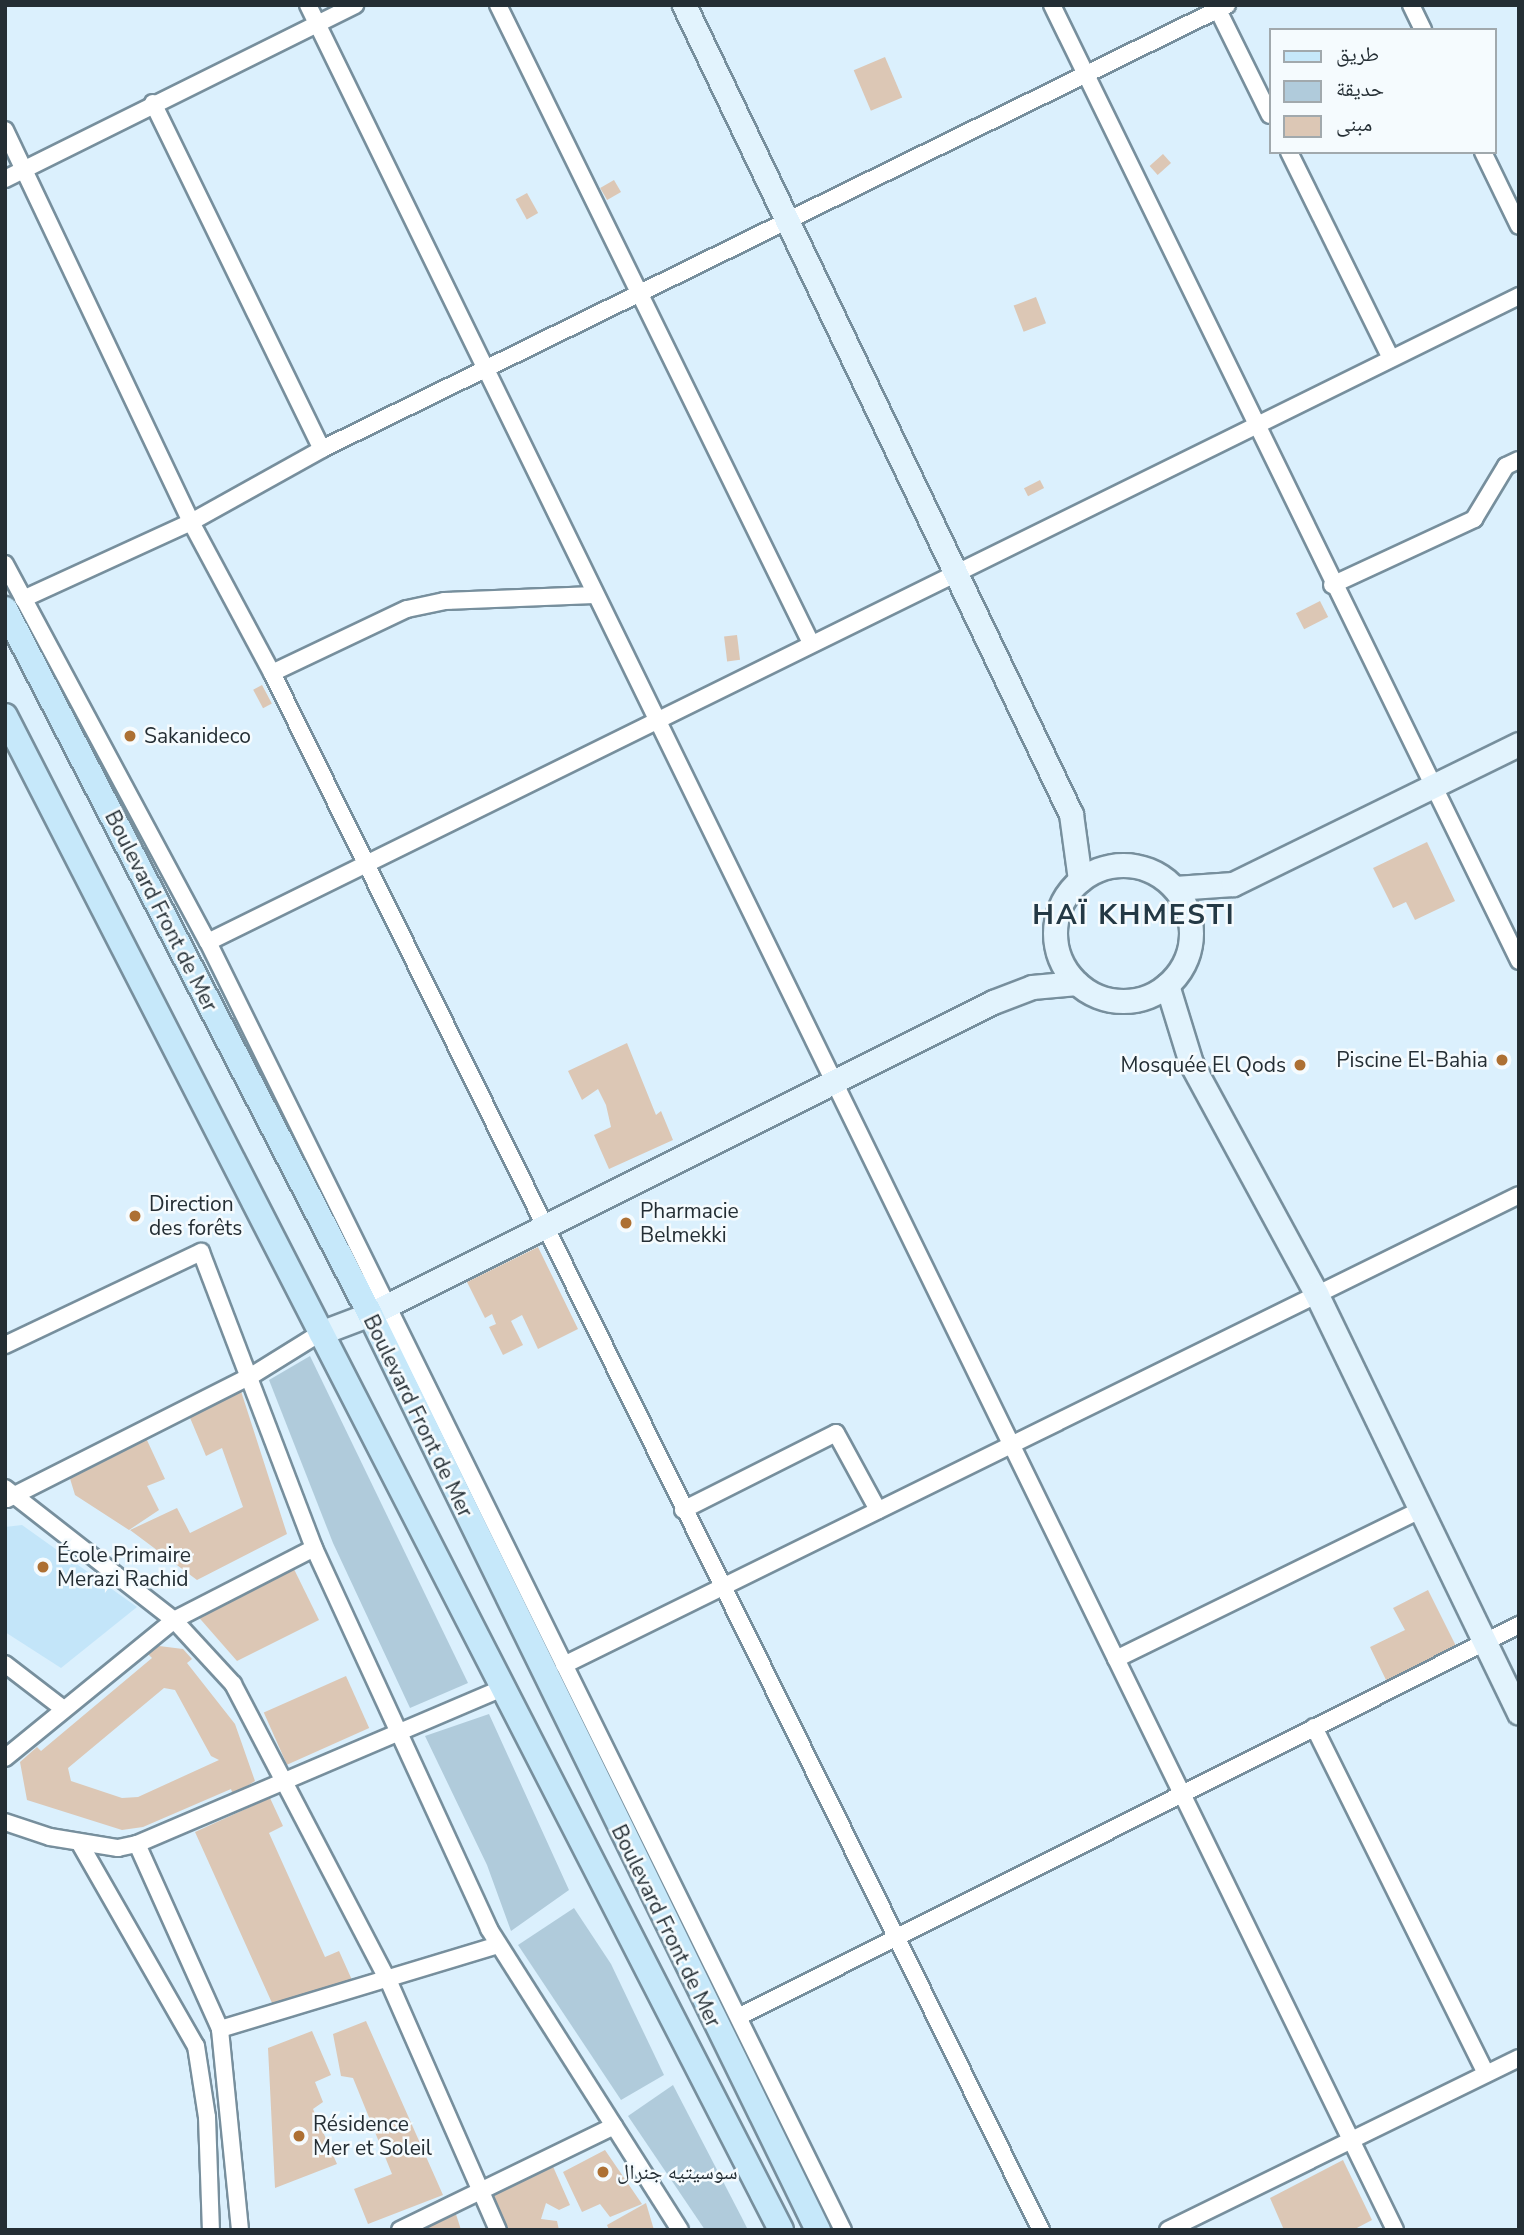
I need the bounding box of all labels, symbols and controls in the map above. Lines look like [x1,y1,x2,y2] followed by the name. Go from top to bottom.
[1268,28,1496,154] legend
[1336,40,1379,68] text: طريق
[1336,75,1384,103] text: حديقة
[1336,110,1372,138] text: مبنى
[144,723,251,749] place label: Sakanideco
[122,728,138,744] marker: Sakanideco
[99,806,223,1016] street label: Boulevard Front de Mer
[1034,898,1234,932] district label: HAÏ KHMESTI
[1336,1047,1488,1073] place label: Piscine El-Bahia
[1121,1052,1286,1078] place label: Mosquée El Qods
[1494,1052,1510,1068] marker: Piscine El-Bahia
[1292,1057,1308,1073] marker: Mosquée El Qods
[149,1191,242,1241] place label: Direction des forêts
[640,1198,739,1248] place label: Pharmacie Belmekki
[127,1208,143,1224] marker: Direction des forêts
[618,1215,634,1231] marker: Pharmacie Belmekki
[358,1311,478,1521] street label: Boulevard Front de Mer
[57,1542,191,1592] place label: École Primaire Merazi Rachid
[35,1559,51,1575] marker: École Primaire Merazi Rachid
[606,1821,726,2031] street label: Boulevard Front de Mer
[313,2111,432,2161] place label: Résidence Mer et Soleil
[291,2128,307,2144] marker: Résidence Mer et Soleil
[617,2159,737,2185] place label: سوسيتيه جنرال
[595,2164,611,2180] marker: سوسيتيه جنرال

